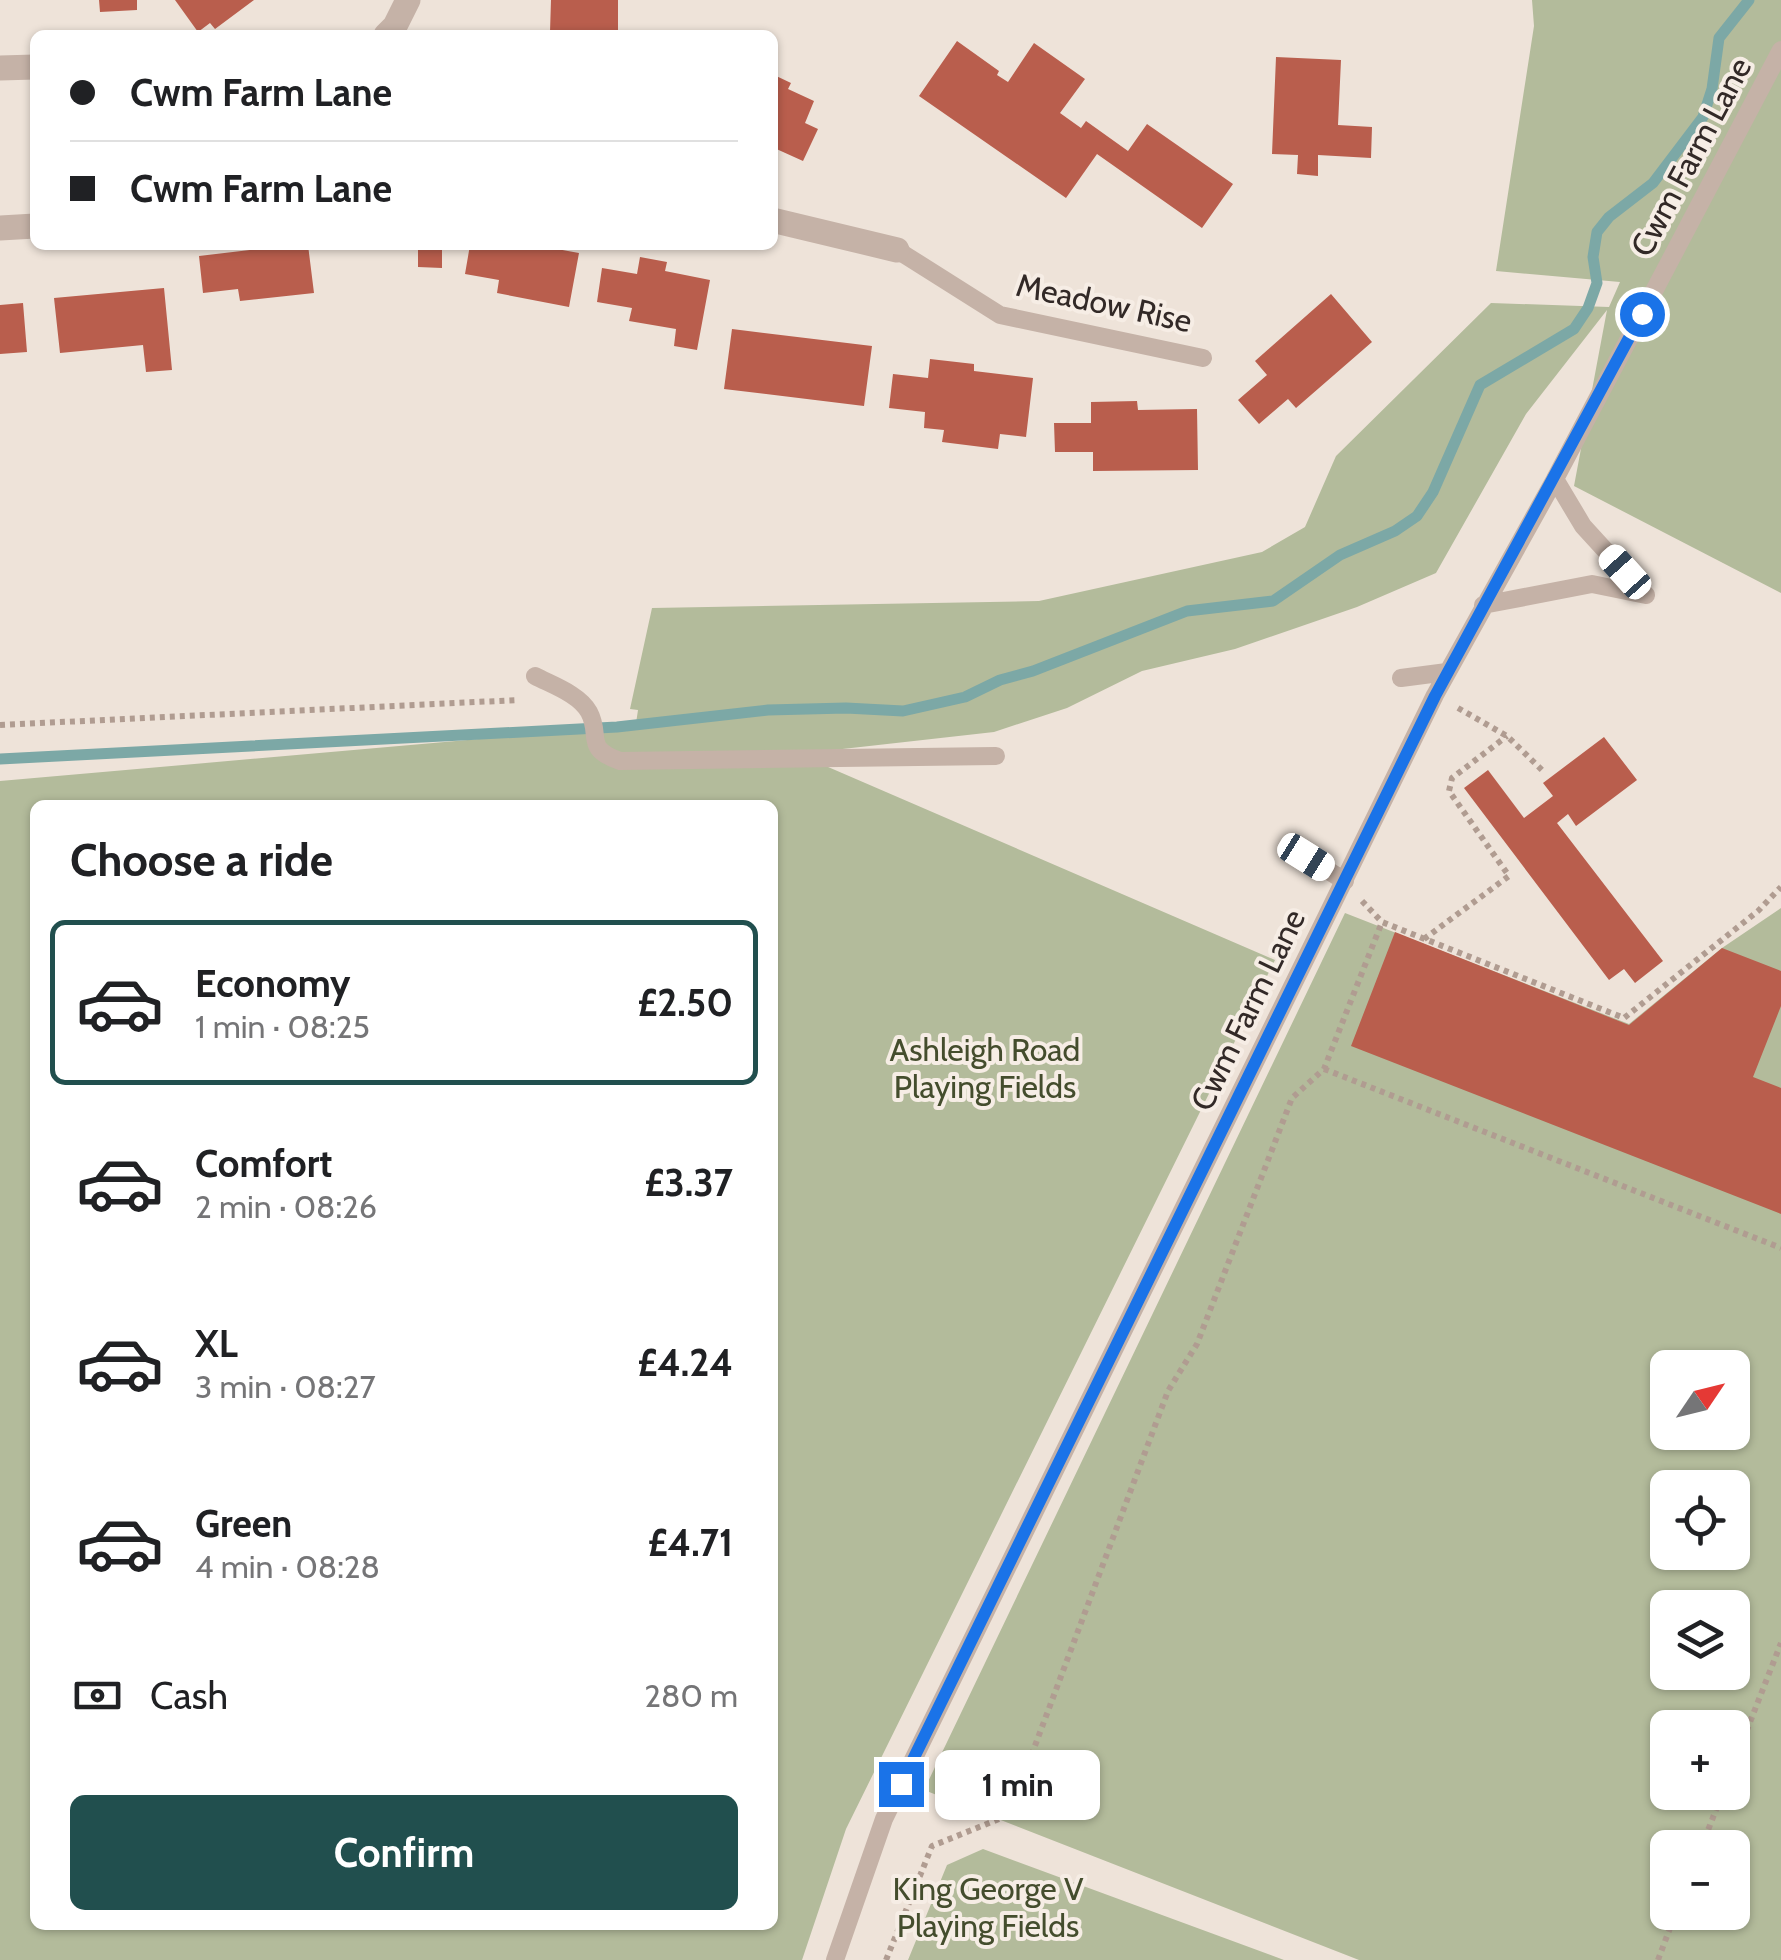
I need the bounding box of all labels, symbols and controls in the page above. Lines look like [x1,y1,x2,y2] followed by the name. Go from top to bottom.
[1622,51,1759,263] street label: Cwm Farm Lane
[130,69,392,116] text: Cwm Farm Lane
[130,165,392,212] text: Cwm Farm Lane
[1013,265,1195,340] street label: Meadow Rise
[1620,292,1665,337] route start
[1594,540,1656,604] car
[1273,828,1339,886] car
[70,833,333,887] text: Choose a ride
[1182,903,1313,1117] street label: Cwm Farm Lane
[75,958,165,1048] icon: car
[195,960,350,1007] text: Economy
[637,979,733,1026] text: £2.50
[195,1007,370,1046] text: 1 min · 08:25
[890,1030,1080,1106] park label: Ashleigh Road Playing Fields
[75,1138,165,1228] icon: car
[195,1140,332,1187] text: Comfort
[644,1159,733,1206] text: £3.37
[195,1187,377,1226] text: 2 min · 08:26
[75,1318,165,1408] icon: car
[195,1320,238,1367] text: XL
[638,1339,733,1386] text: £4.24
[1650,1350,1750,1450] north arrow
[1650,1350,1750,1930] map controls
[195,1367,376,1406] text: 3 min · 08:27
[1650,1470,1750,1570] button: locate
[75,1498,165,1588] icon: car
[195,1500,292,1547] text: Green
[648,1519,733,1566] text: £4.71
[195,1547,380,1586] text: 4 min · 08:28
[1650,1590,1750,1690] button: layers
[70,1668,125,1723] icon: cash
[150,1672,228,1719] text: Cash
[644,1676,738,1715] text: 280 m
[1650,1710,1750,1810] button: +
[936,1749,1101,1819] callout: 1 min
[879,1762,924,1807] route end
[981,1765,1054,1804] text: 1 min
[70,1795,738,1910] button: Confirm
[1650,1830,1750,1930] button: −
[893,1869,1084,1945] park label: King George V Playing Fields

